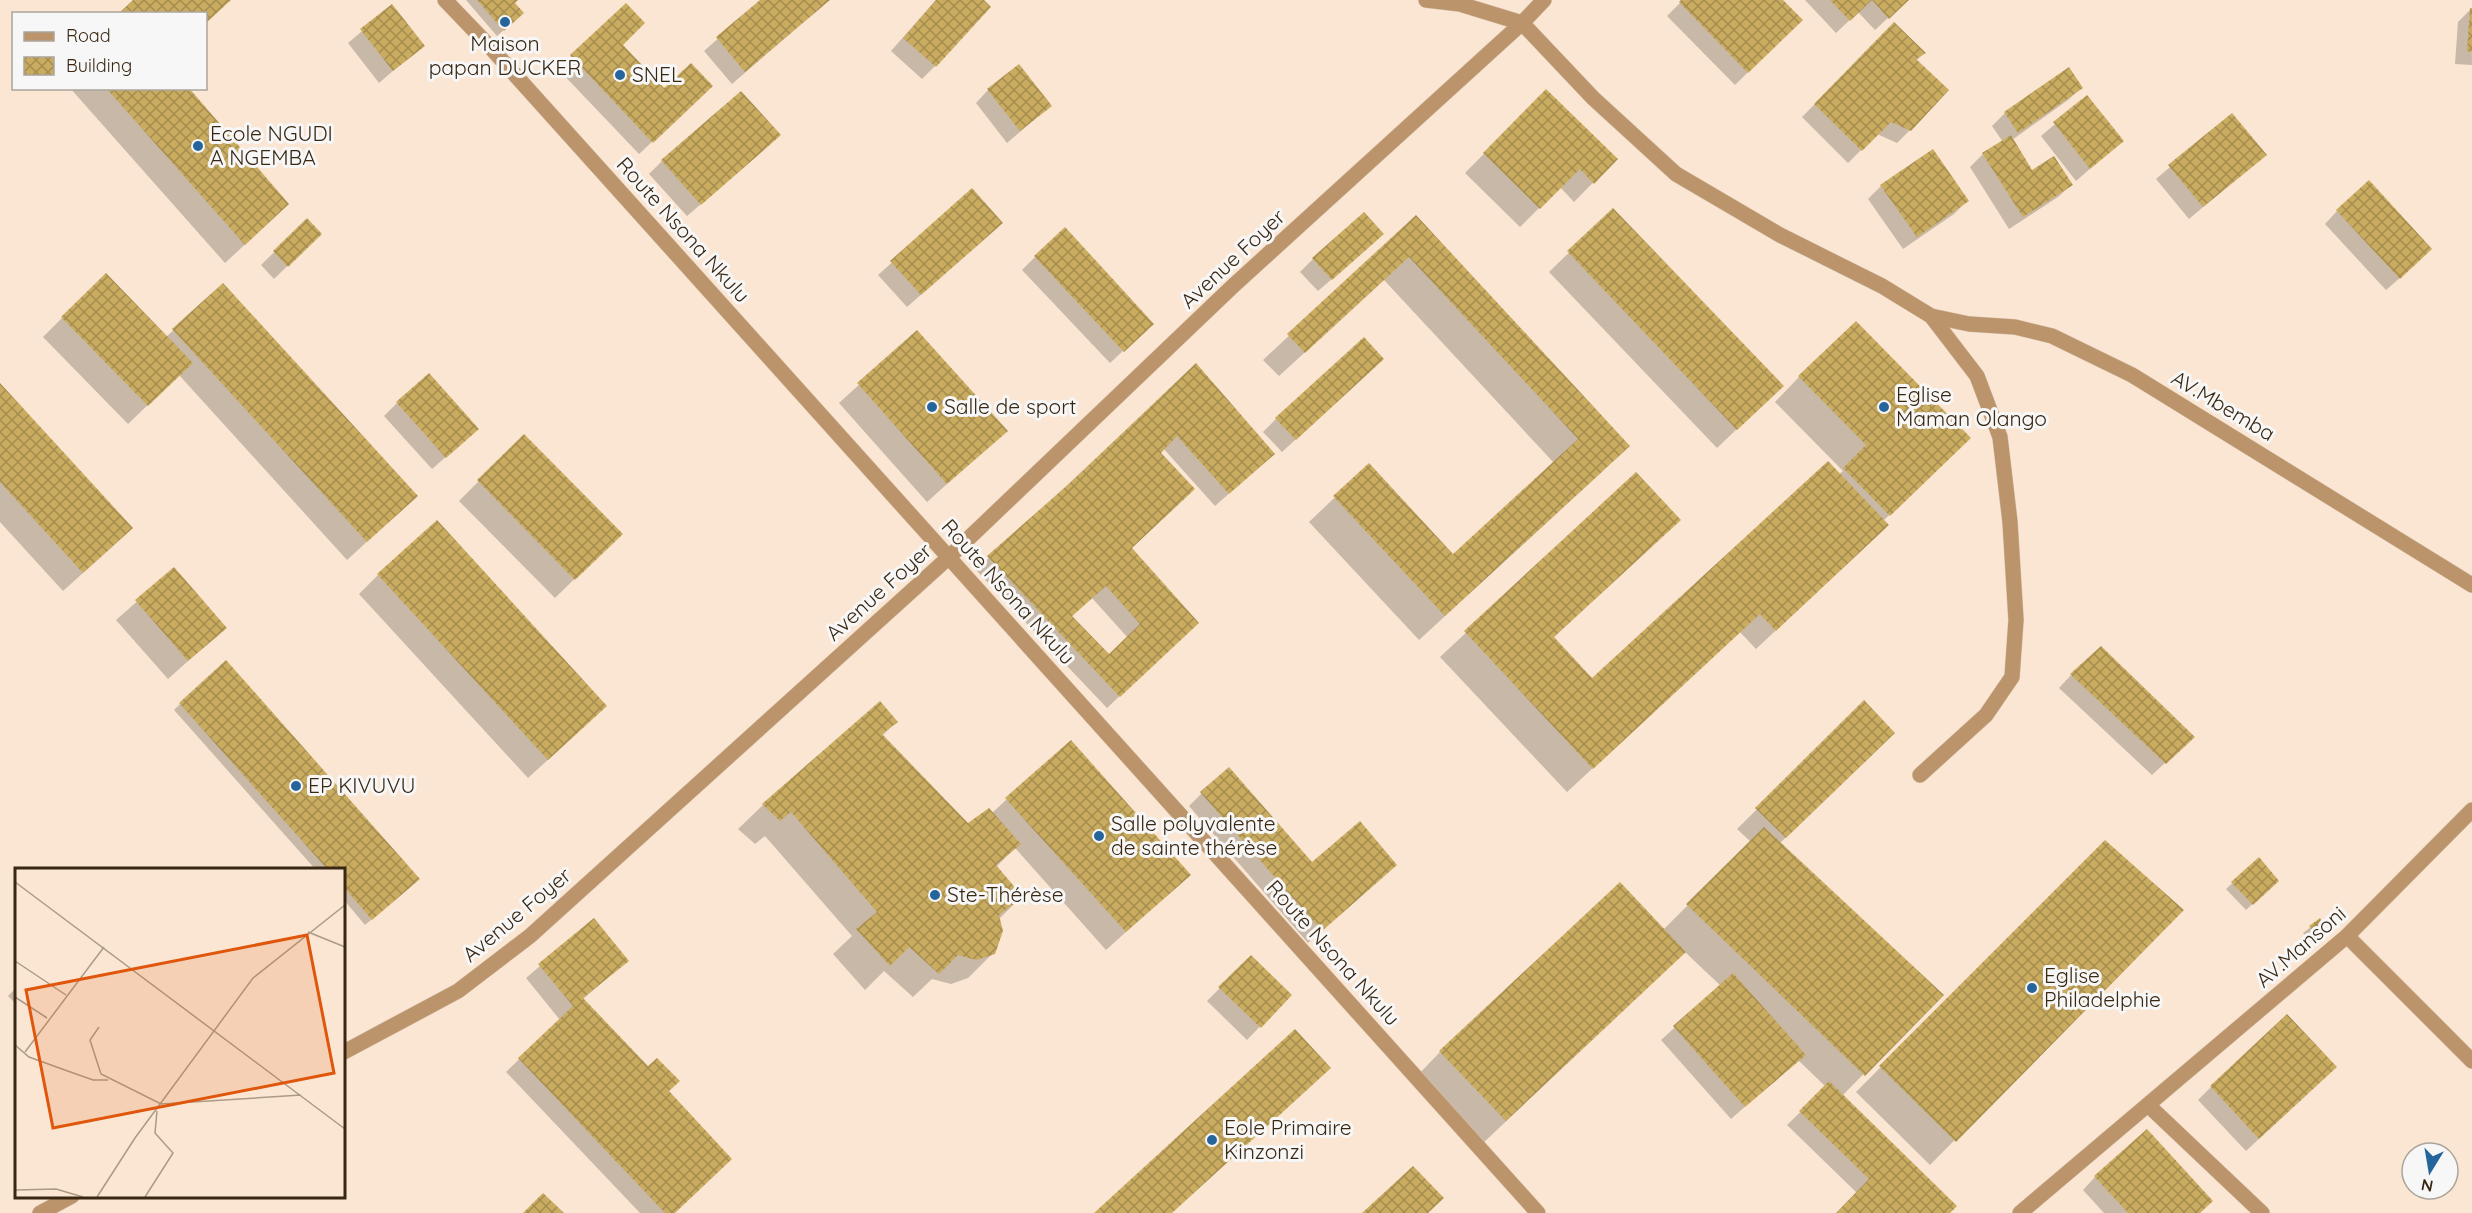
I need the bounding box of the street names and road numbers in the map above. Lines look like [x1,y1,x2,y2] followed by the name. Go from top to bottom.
[612,151,756,307] street label: Route Nsona Nkulu
[1175,203,1290,313] street label: Avenue Foyer
[2167,364,2280,446] street label: AV.Mbemba
[937,513,1081,669] street label: Route Nsona Nkulu
[820,537,937,646] street label: Avenue Foyer
[457,861,576,967] street label: Avenue Foyer
[1262,874,1406,1030] street label: Route Nsona Nkulu
[2250,900,2351,992] street label: AV.Mansoni

